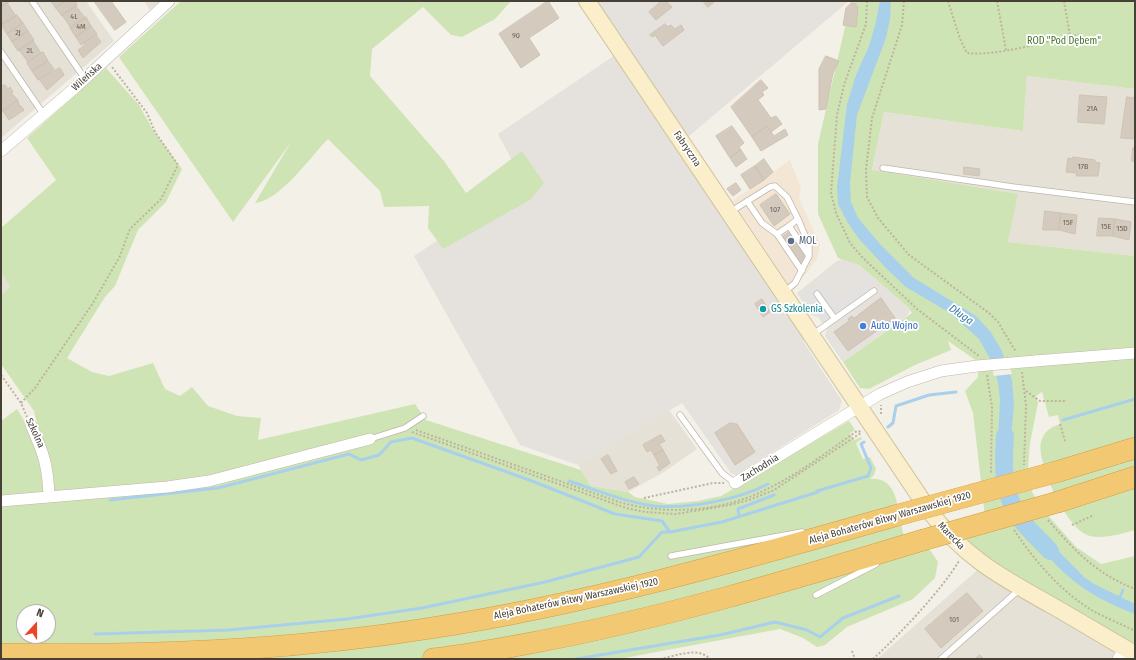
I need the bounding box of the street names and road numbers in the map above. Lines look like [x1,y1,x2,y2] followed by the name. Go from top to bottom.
[69,60,105,94] street label: Wileńska
[671,129,703,169] street label: Fabryczna
[23,416,47,450] street label: Szkolna
[739,452,781,484] street label: Zachodnia
[808,489,972,547] street label: Aleja Bohaterów Bitwy Warszawskiej 1920
[935,520,967,552] street label: Marecka
[493,576,659,622] street label: Aleja Bohaterów Bitwy Warszawskiej 1920

